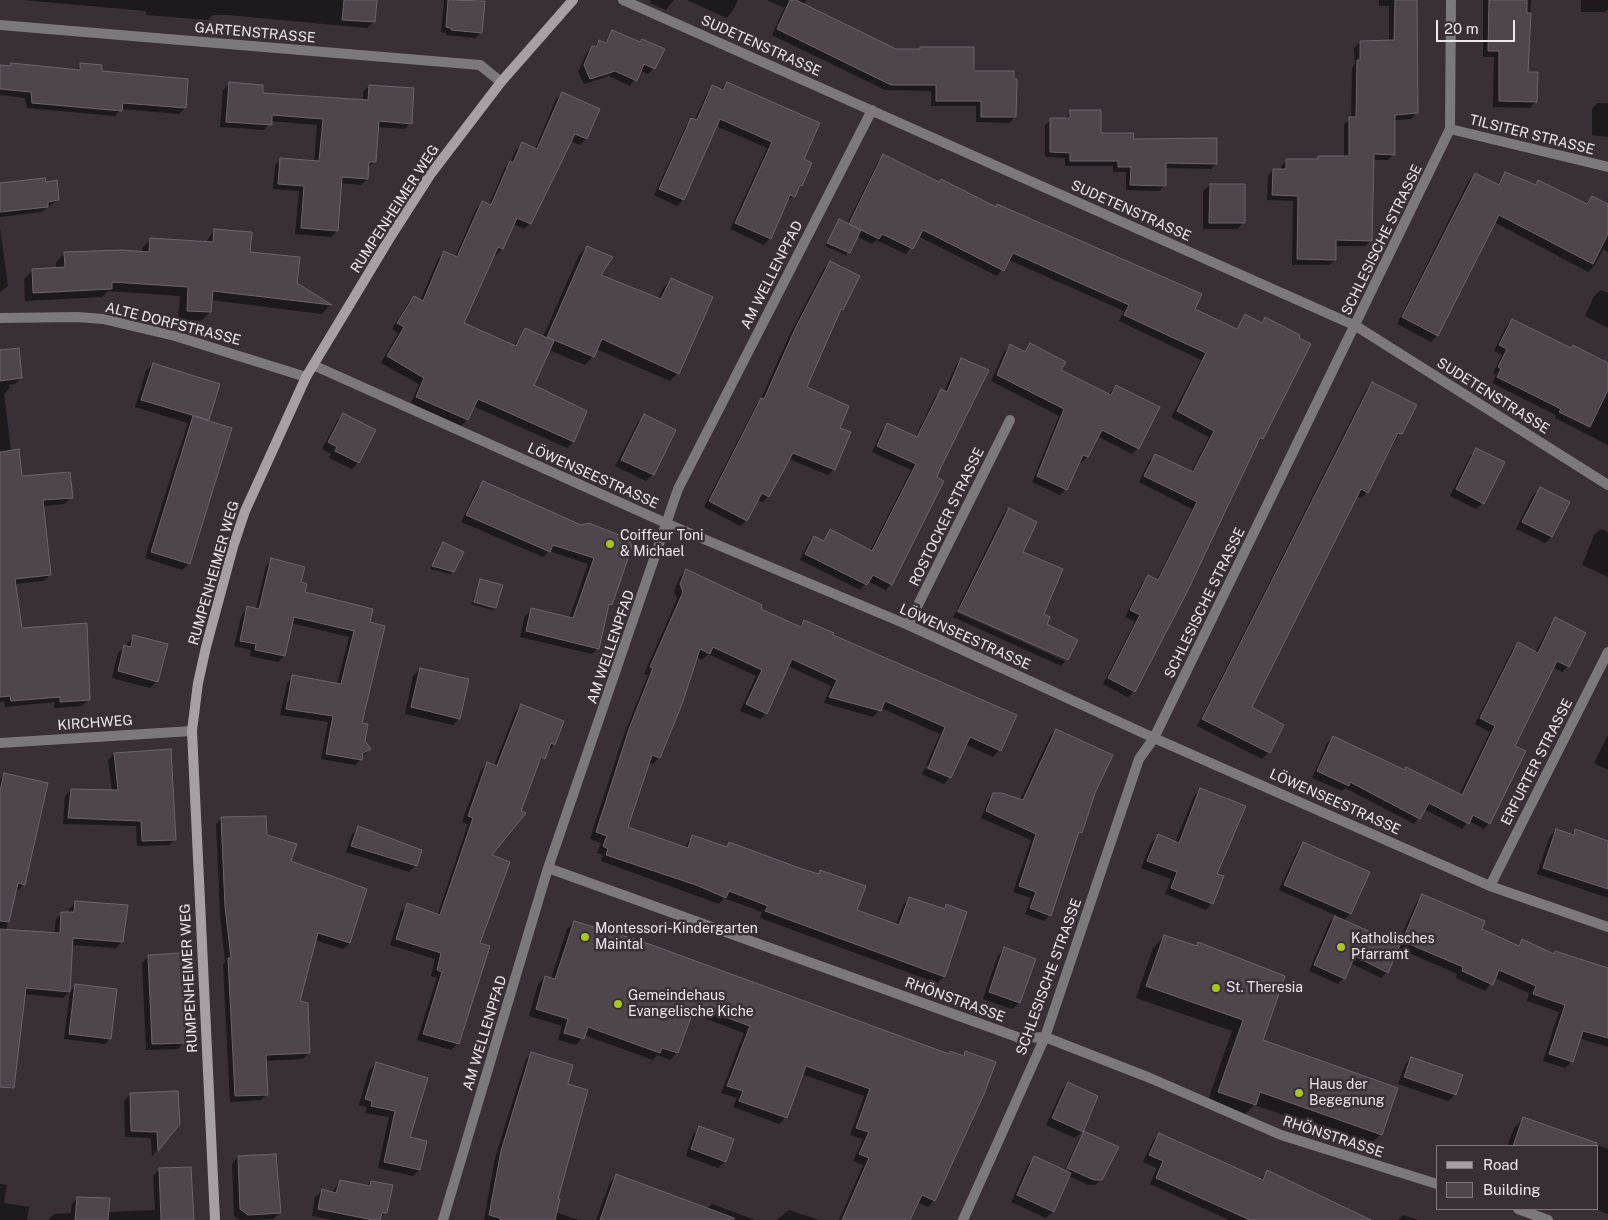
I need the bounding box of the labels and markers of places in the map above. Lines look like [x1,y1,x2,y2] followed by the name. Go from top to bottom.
[620,528,703,560] place label: Coiffeur Toni & Michael
[604,538,616,550] marker: Coiffeur Toni & Michael
[595,921,758,954] place label: Montessori-Kindergarten Maintal
[579,931,591,943] marker: Montessori-Kindergarten Maintal
[1351,931,1435,964] place label: Katholisches Pfarramt
[1335,941,1347,953] marker: Katholisches Pfarramt
[1226,980,1303,996] place label: St. Theresia
[1210,982,1222,994] marker: St. Theresia
[628,988,754,1020] place label: Gemeindehaus Evangelische Kiche
[612,998,624,1010] marker: Gemeindehaus Evangelische Kiche
[1309,1077,1384,1110] place label: Haus der Begegnung
[1293,1087,1305,1099] marker: Haus der Begegnung

